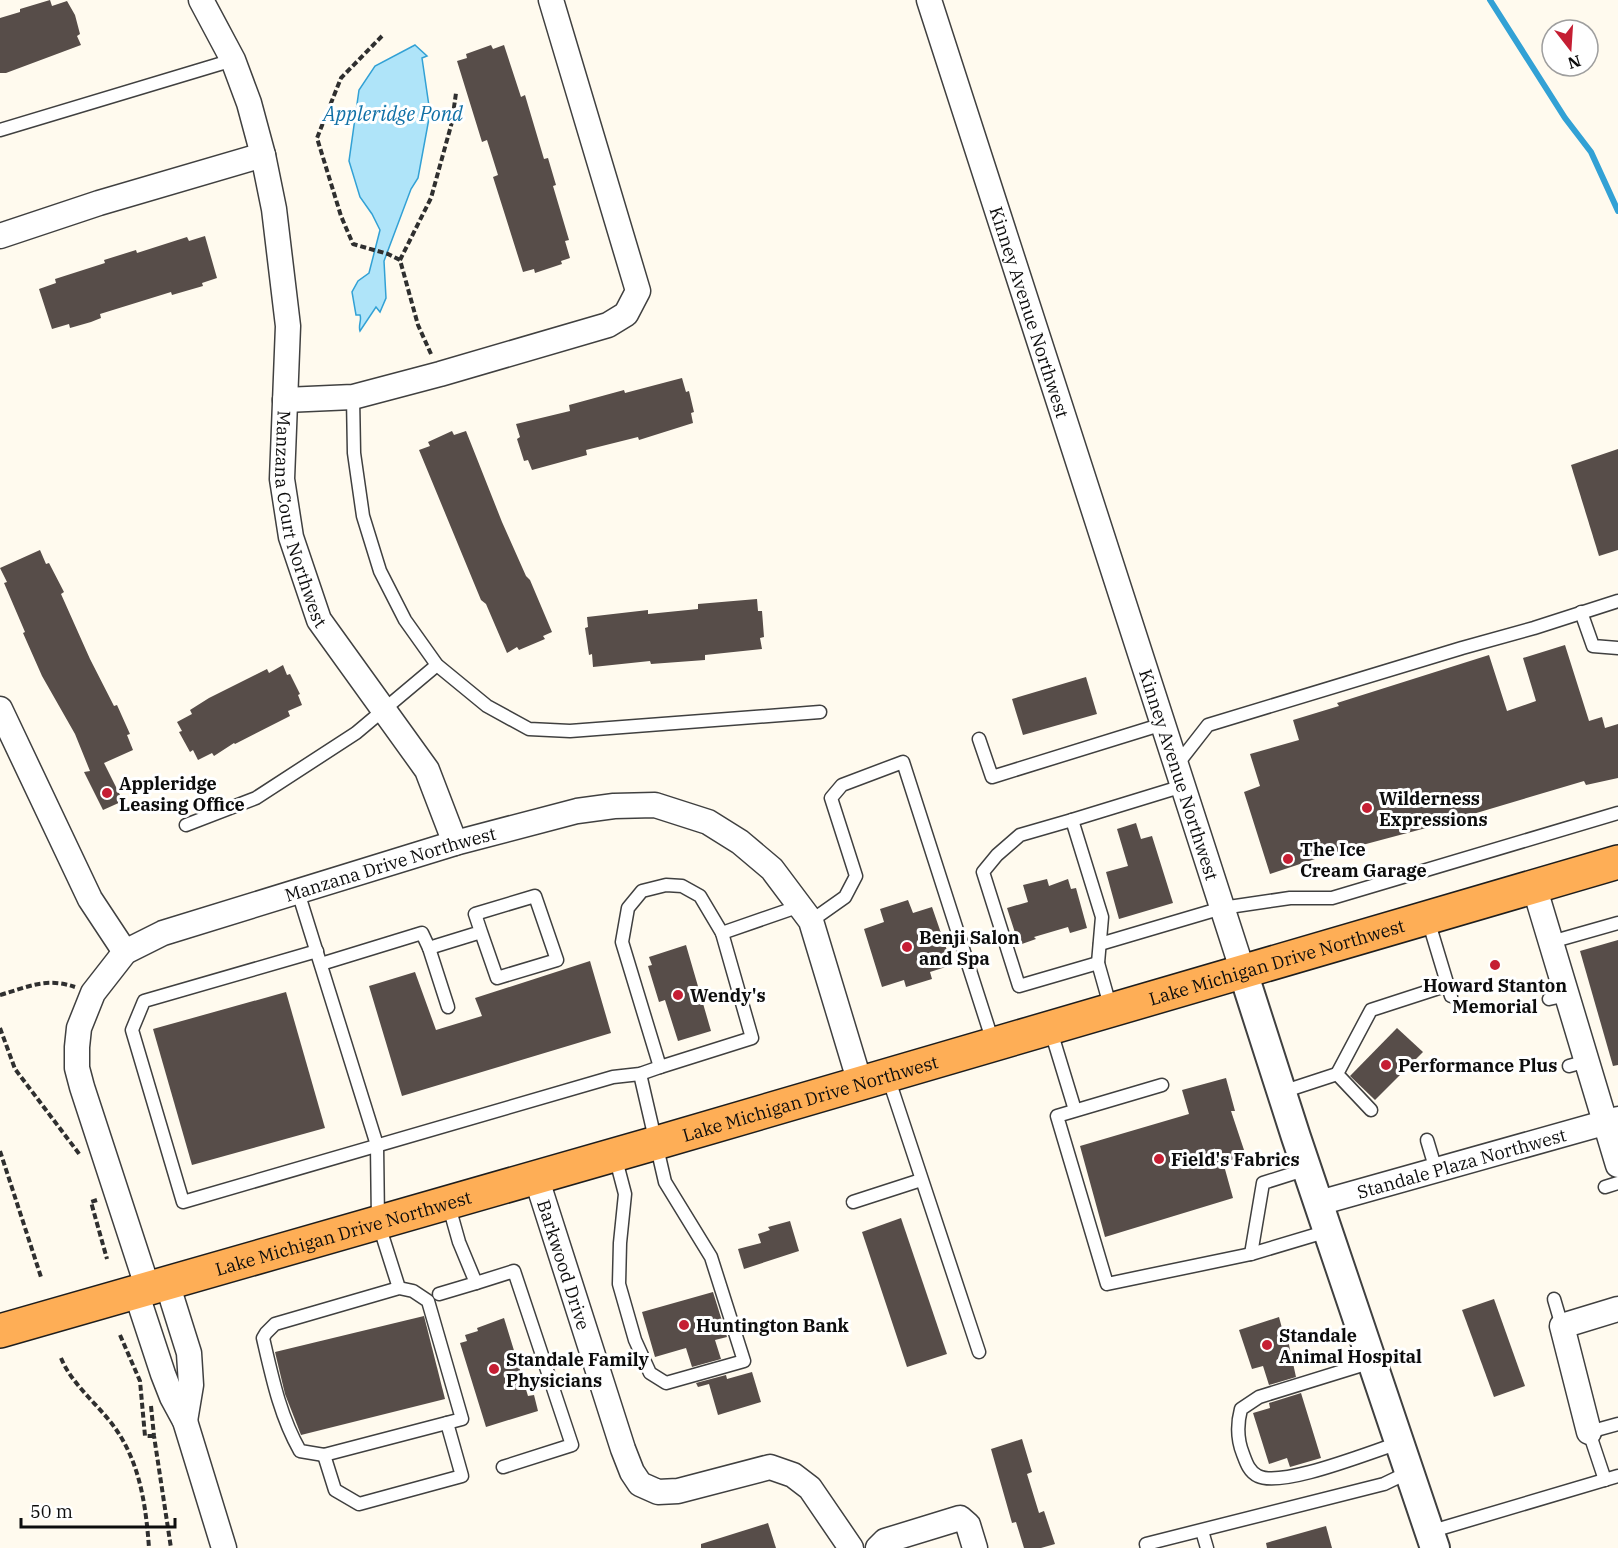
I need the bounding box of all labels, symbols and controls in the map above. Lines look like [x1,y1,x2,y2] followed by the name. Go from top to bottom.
[1540,18,1600,78] north arrow
[1565,51,1583,74] text: N
[321,100,464,127] water label: Appleridge Pond
[985,204,1075,421] street label: Kinney Avenue Northwest
[270,410,332,632] street label: Manzana Court Northwest
[1134,666,1224,883] street label: Kinney Avenue Northwest
[119,772,245,816] place label: Appleridge Leasing Office
[100,786,114,800] marker: Appleridge Leasing Office
[1379,787,1488,831] place label: Wilderness Expressions
[1360,801,1374,815] marker: Wilderness Expressions
[282,821,498,906] street label: Manzana Drive Northwest
[1300,838,1427,882] place label: The Ice Cream Garage
[1281,852,1295,866] marker: The Ice Cream Garage
[1146,913,1407,1010] street label: Lake Michigan Drive Northwest
[919,926,1020,970] place label: Benji Salon and Spa
[900,940,914,954] marker: Benji Salon and Spa
[1488,958,1502,972] marker: Howard Stanton Memorial
[1423,974,1567,1018] place label: Howard Stanton Memorial
[690,984,766,1007] place label: Wendy's
[671,988,685,1002] marker: Wendy's
[680,1050,941,1146] street label: Lake Michigan Drive Northwest
[1398,1054,1557,1077] place label: Performance Plus
[1379,1058,1393,1072] marker: Performance Plus
[1354,1123,1569,1203] street label: Standale Plaza Northwest
[1171,1148,1300,1171] place label: Field's Fabrics
[1152,1152,1166,1166] marker: Field's Fabrics
[212,1185,474,1280] street label: Lake Michigan Drive Northwest
[532,1197,596,1333] street label: Barkwood Drive
[696,1314,850,1337] place label: Huntington Bank
[677,1318,691,1332] marker: Huntington Bank
[1279,1324,1422,1368] place label: Standale Animal Hospital
[1260,1338,1274,1352] marker: Standale Animal Hospital
[506,1348,650,1392] place label: Standale Family Physicians
[487,1362,501,1376] marker: Standale Family Physicians
[21,1491,176,1529] scale bar
[30,1500,73,1523] text: 50 m

